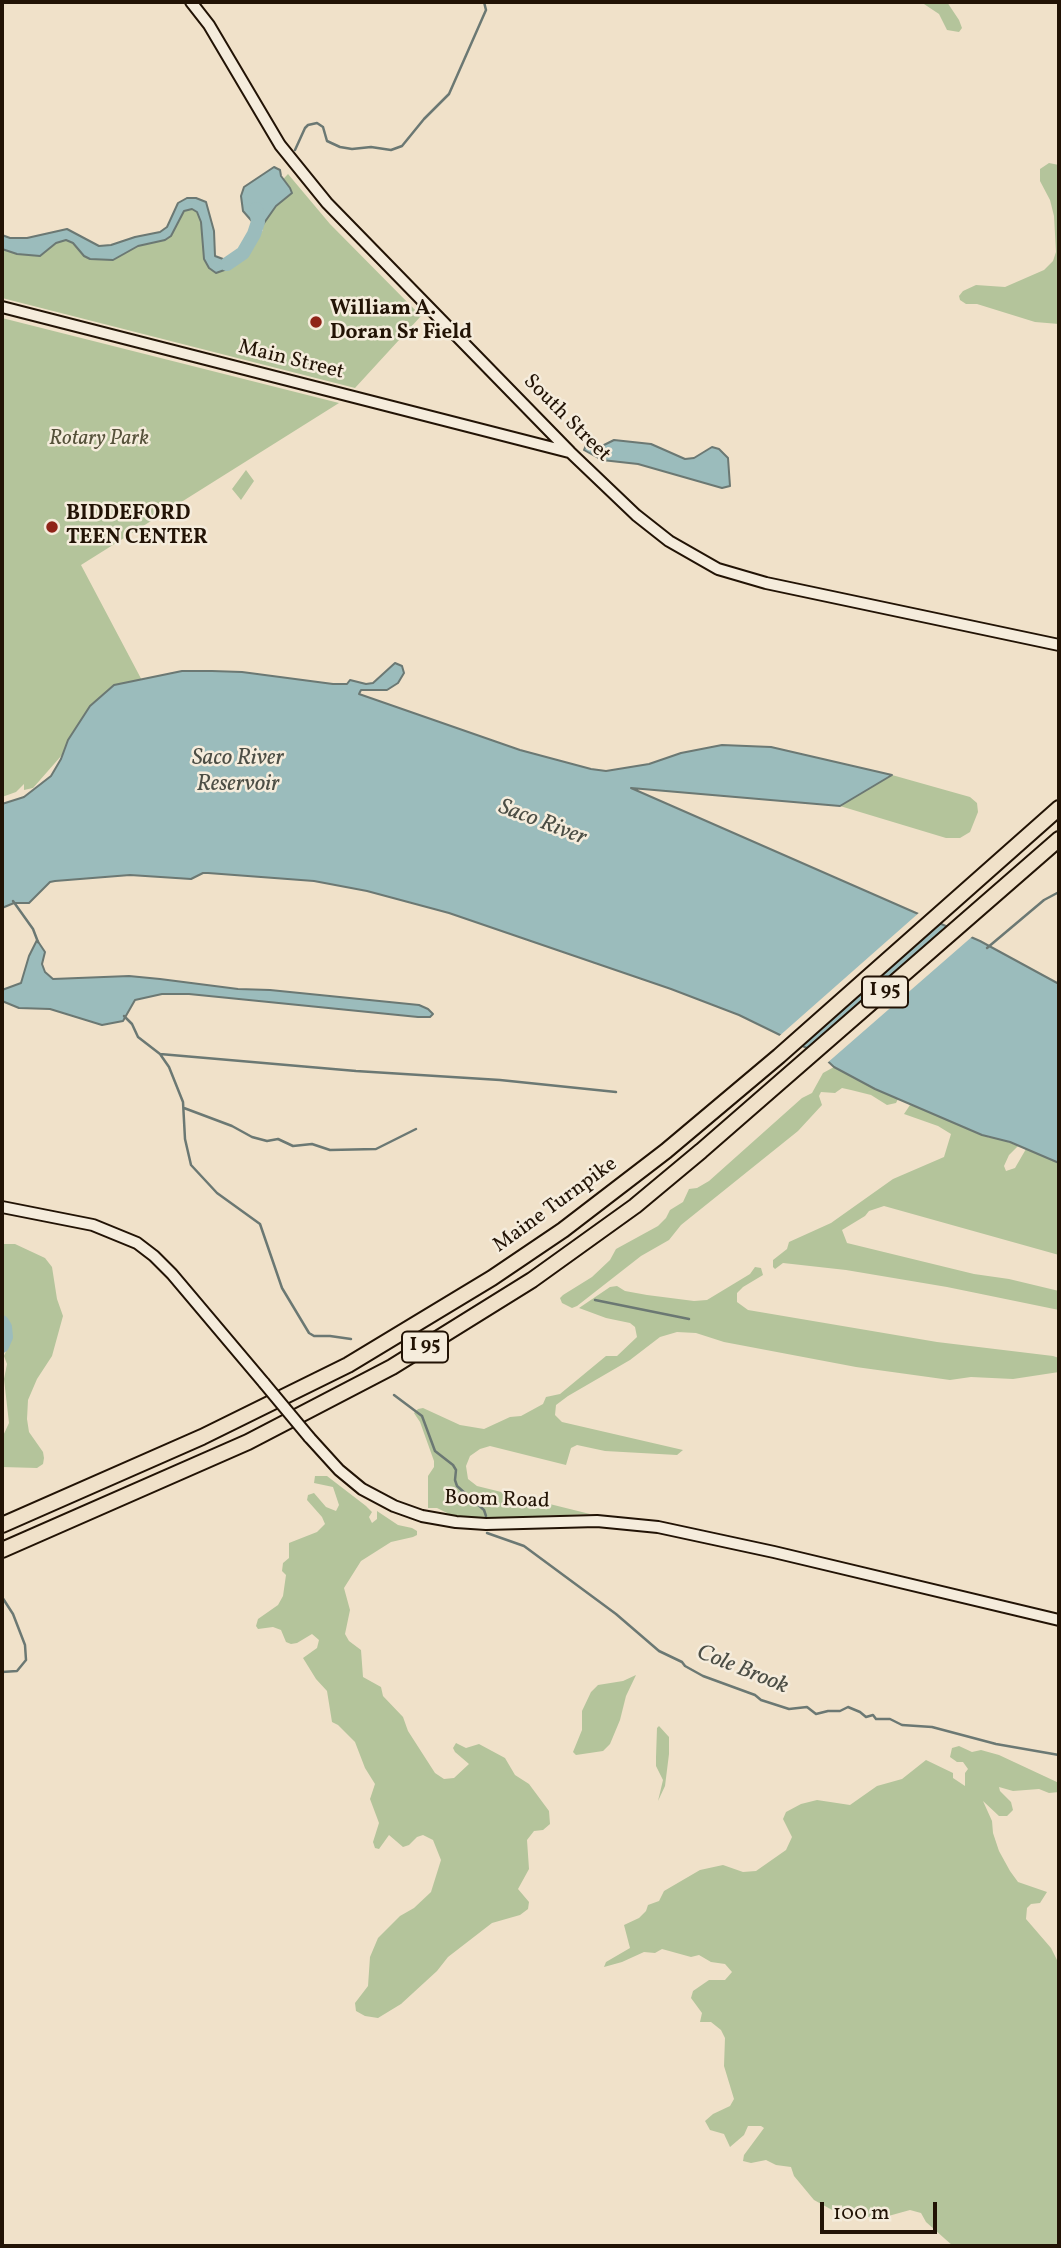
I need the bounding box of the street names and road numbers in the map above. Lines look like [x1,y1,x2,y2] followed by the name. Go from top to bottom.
[236,336,346,386] street label: Main Street
[517,370,615,468] street label: South Street
[862,976,908,1008] road number: I 95
[489,1153,623,1259] street label: Maine Turnpike
[402,1331,448,1362] road number: I 95
[444,1487,550,1515] street label: Boom Road

